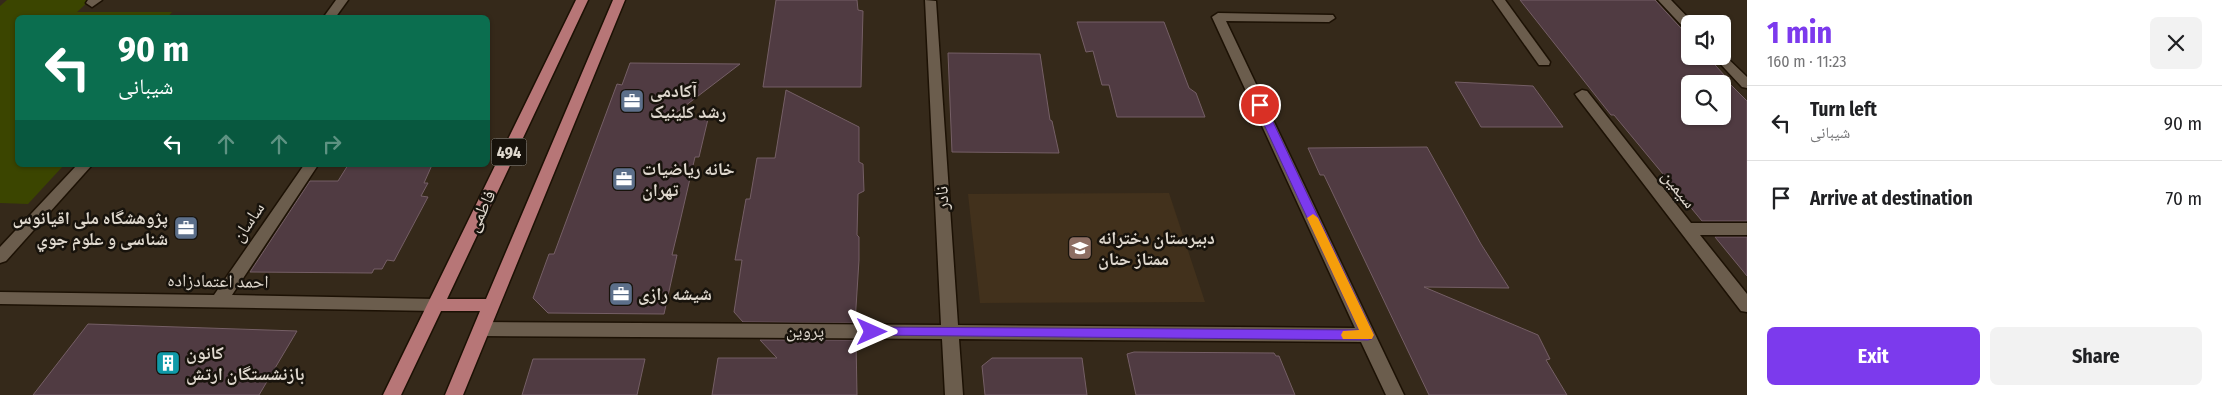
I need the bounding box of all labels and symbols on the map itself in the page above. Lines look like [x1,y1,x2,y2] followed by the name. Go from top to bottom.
[650,80,726,123] place label: آکادمی رشد کلینیک
[1239,84,1281,126] pin
[619,88,645,114] office icon: آکادمی رشد کلینیک
[492,138,526,166] road number: 494
[642,158,735,201] place label: خانه ریاضیات تهران
[1657,165,1701,213] street label: سیمین
[611,166,637,192] office icon: خانه ریاضیات تهران
[930,185,954,212] street label: نادر
[462,186,500,236] street label: فاطمی
[227,198,269,246] street label: ساسان
[13,207,168,253] place label: پژوهشگاه ملی اقیانوس شناسی و علوم جوي
[173,215,199,241] office icon: پژوهشگاه ملی اقیانوس شناسی و علوم جوي
[1098,227,1215,270] place label: دبیرستان دخترانه ممتاز حنان
[1067,235,1093,261] school or university icon: دبیرستان دخترانه ممتاز حنان
[167,269,269,293] street label: احمد اعتمادزاده
[608,281,634,307] office icon: شیشه رازی
[638,283,712,305] place label: شیشه رازی
[845,305,897,357] position arrow
[786,320,824,342] street label: پروین
[186,342,304,385] place label: کانون بازنشستگان ارتش
[155,350,181,376] building icon: کانون بازنشستگان ارتش

